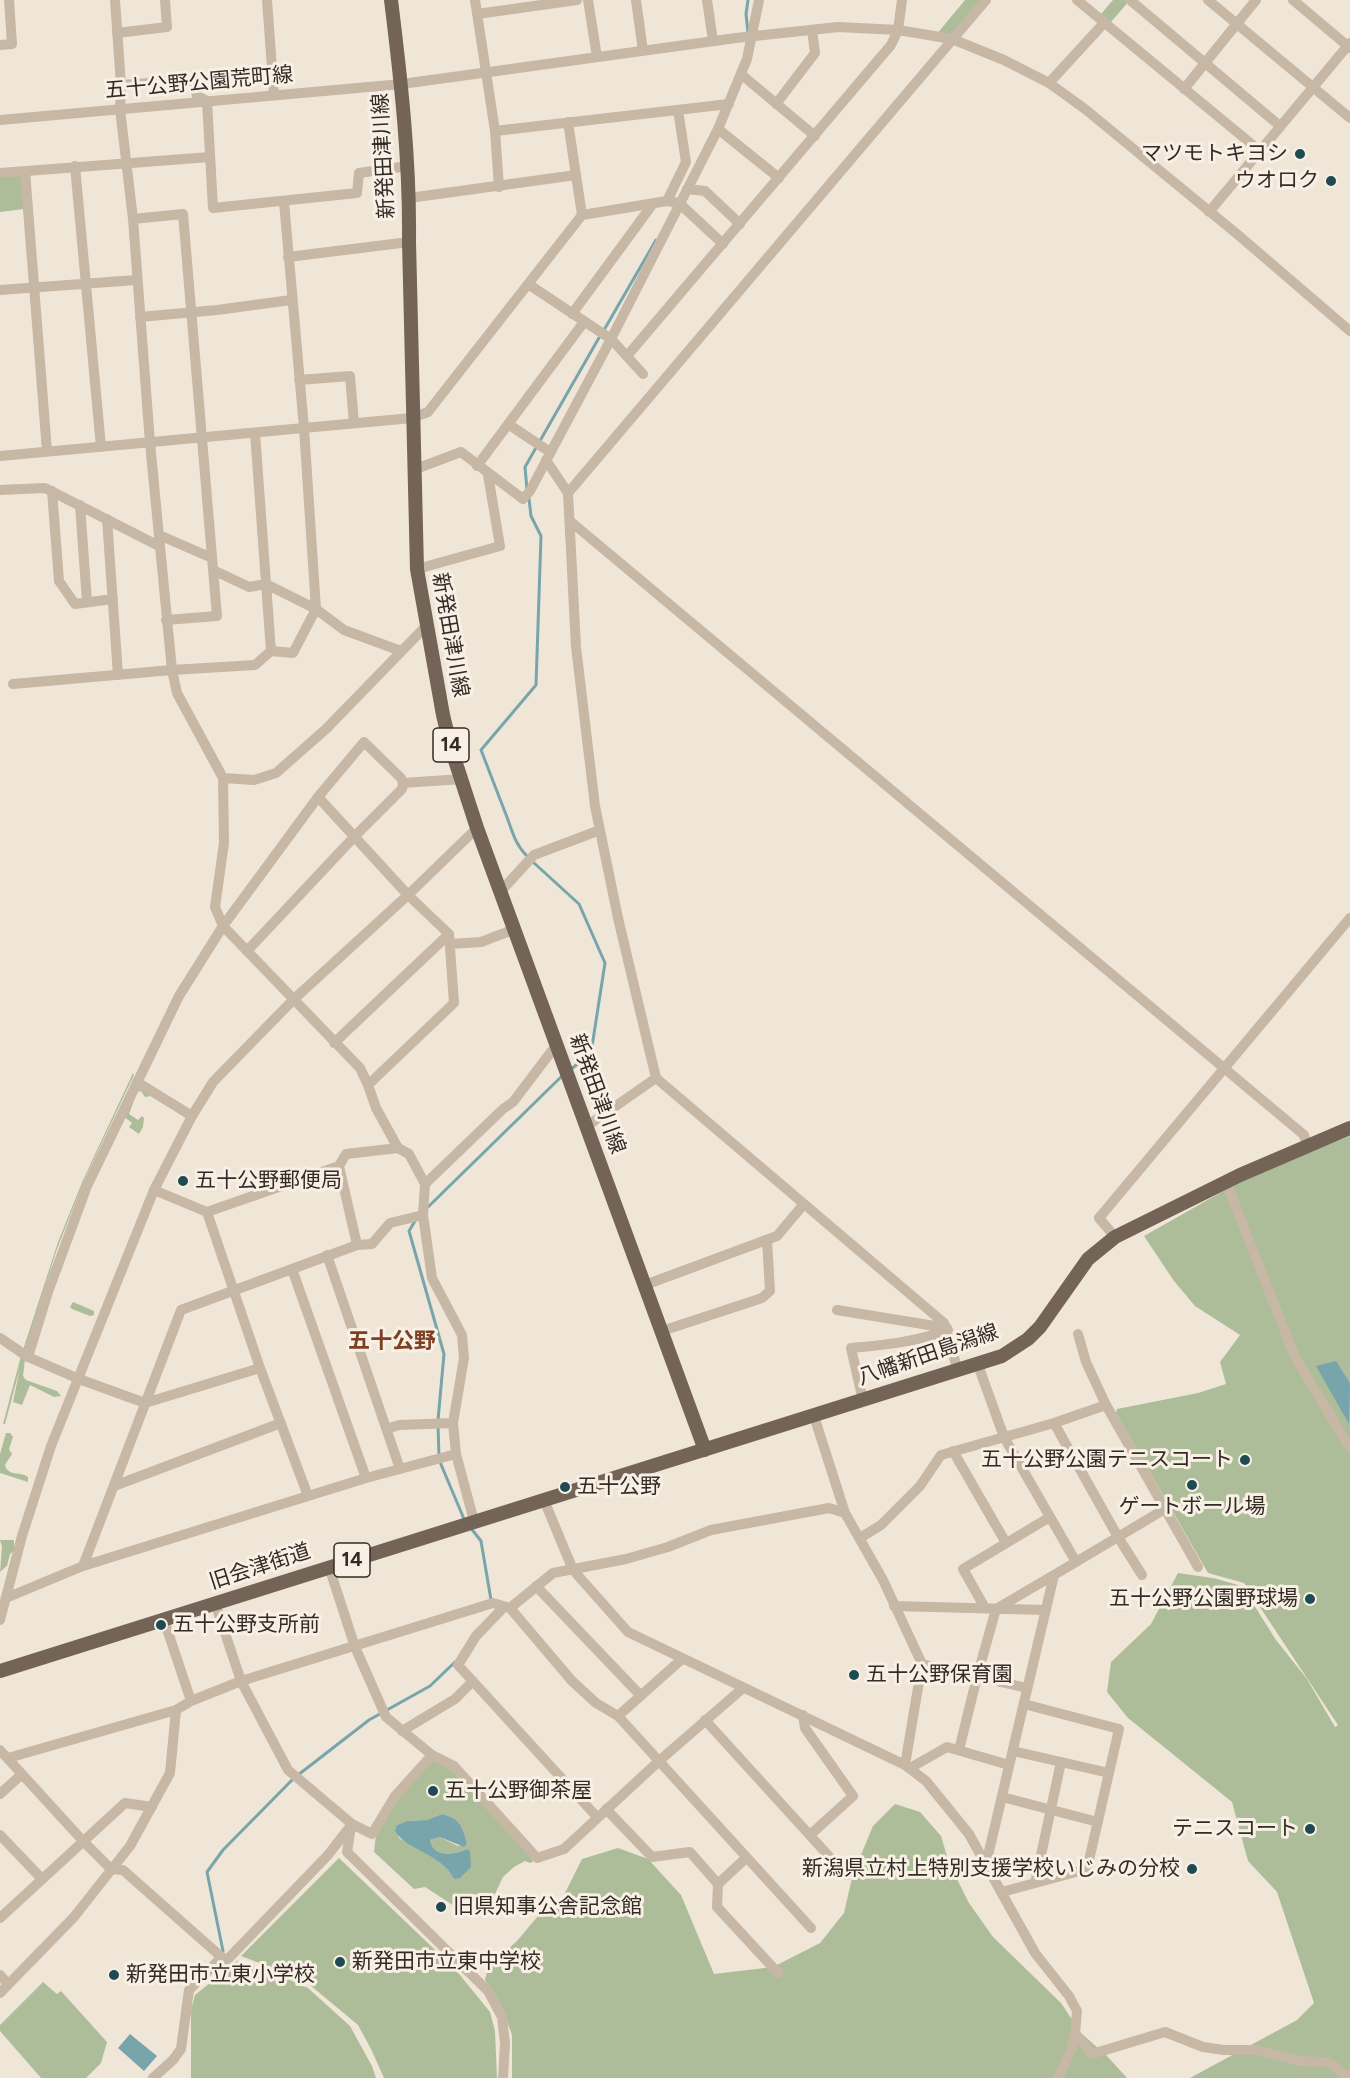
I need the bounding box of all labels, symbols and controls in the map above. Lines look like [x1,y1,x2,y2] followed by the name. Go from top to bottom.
[104,62,294,104] street label: 五十公野公園荒町線
[368,92,400,220] street label: 新発田津川線
[1141,141,1288,167] place label: マツモトキヨシ
[1293,147,1307,161] marker: マツモトキヨシ
[1235,168,1319,194] place label: ウオロク
[1324,174,1338,188] marker: ウオロク
[427,571,473,699] street label: 新発田津川線
[433,728,469,762] road number: 14
[564,1030,630,1158] street label: 新発田津川線
[195,1168,342,1194] place label: 五十公野郵便局
[176,1174,190,1188] marker: 五十公野郵便局
[854,1319,1002,1391] street label: 八幡新田島潟線
[348,1329,436,1355] district label: 五十公野
[981,1447,1233,1473] place label: 五十公野公園テニスコート
[1238,1453,1252,1467] marker: 五十公野公園テニスコート
[577,1474,661,1500] place label: 五十公野
[1185,1478,1199,1492] marker: ゲートボール場
[558,1480,572,1494] marker: 五十公野
[1119,1494,1265,1520] place label: ゲートボール場
[206,1539,314,1595] street label: 旧会津街道
[334,1543,370,1577] road number: 14
[1109,1586,1298,1612] place label: 五十公野公園野球場
[1303,1592,1317,1606] marker: 五十公野公園野球場
[173,1612,320,1638] place label: 五十公野支所前
[154,1618,168,1632] marker: 五十公野支所前
[866,1662,1013,1688] place label: 五十公野保育園
[847,1668,861,1682] marker: 五十公野保育園
[445,1778,592,1804] place label: 五十公野御茶屋
[426,1784,440,1798] marker: 五十公野御茶屋
[1172,1816,1298,1842] place label: テニスコート
[1303,1822,1317,1836] marker: テニスコート
[802,1856,1180,1882] place label: 新潟県立村上特別支援学校いじみの分校
[1185,1862,1199,1876] marker: 新潟県立村上特別支援学校いじみの分校
[453,1894,642,1920] place label: 旧県知事公舎記念館
[434,1900,448,1914] marker: 旧県知事公舎記念館
[352,1949,541,1975] place label: 新発田市立東中学校
[333,1955,347,1969] marker: 新発田市立東中学校
[126,1962,315,1988] place label: 新発田市立東小学校
[107,1968,121,1982] marker: 新発田市立東小学校

